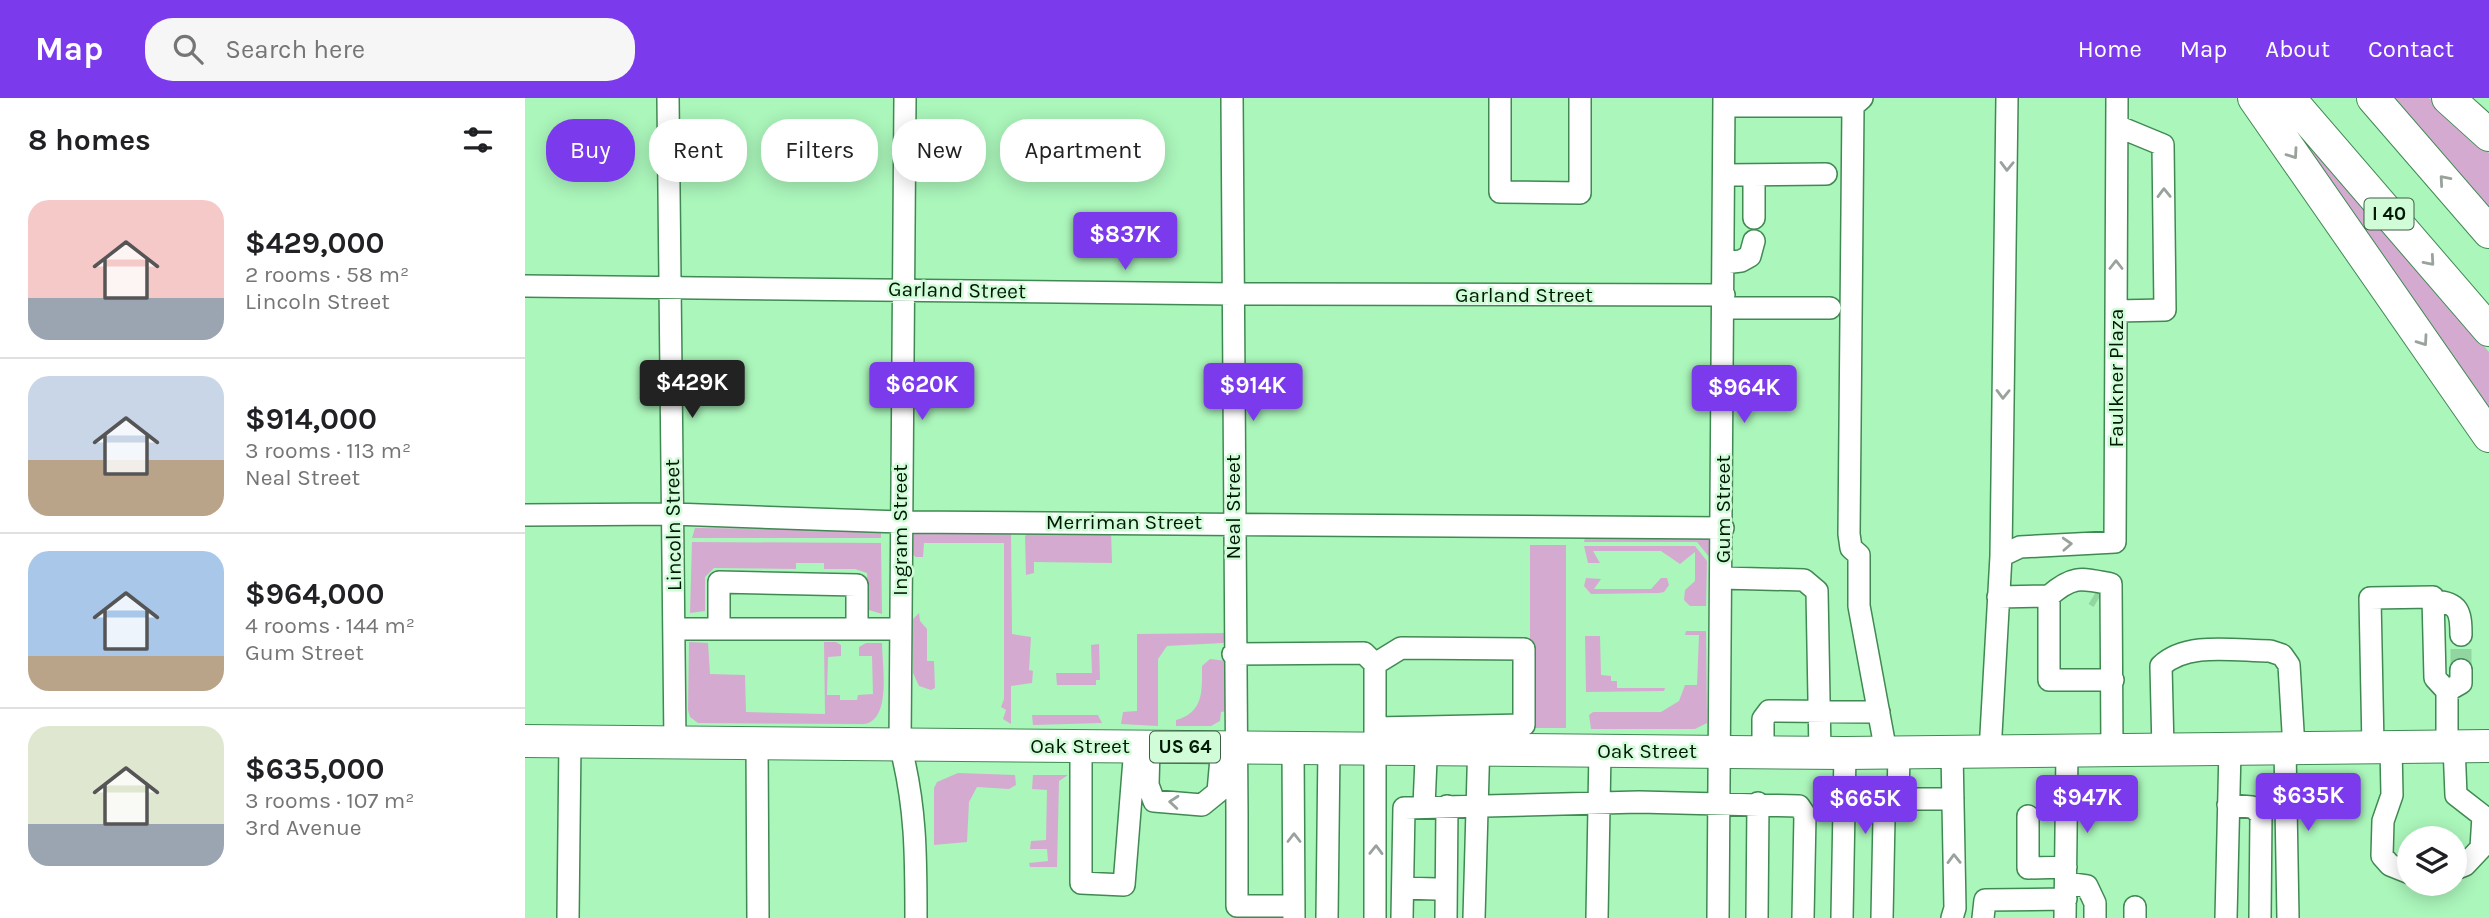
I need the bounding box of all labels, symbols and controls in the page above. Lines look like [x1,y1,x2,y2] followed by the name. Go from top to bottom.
[145,18,635,81] search box
[35,30,103,68] text: Map
[169,30,207,68] icon: search
[225,34,365,65] text: Search here
[2078,35,2142,63] text: Home
[2180,35,2227,63] text: Map
[2265,35,2330,63] text: About
[2368,35,2454,63] text: Contact
[546,119,635,182] chip: Buy
[649,119,747,182] chip: Rent
[761,119,878,182] chip: Filters
[892,119,986,182] chip: New
[1000,119,1165,182] chip: Apartment
[459,121,497,159] icon: filters
[28,122,151,158] text: 8 homes
[2285,146,2297,159] one-way arrow
[1999,161,2014,172] one-way arrow
[2440,176,2452,189] one-way arrow
[2156,187,2171,198] one-way arrow
[2365,198,2413,230] road number: I 40
[1076,212,1174,272] pin: $837K
[1089,221,1161,248] text: $837K
[245,225,385,261] text: $429,000
[84,228,168,312] icon: home
[2422,253,2434,266] one-way arrow
[2108,259,2124,269] one-way arrow
[245,261,409,288] text: 2 rooms · 58 m²
[888,277,1026,303] street label: Garland Street
[1455,283,1593,307] street label: Garland Street
[245,288,390,315] text: Lincoln Street
[2104,308,2128,448] street label: Faulkner Plaza
[2415,333,2428,346] one-way arrow
[643,360,741,420] pin: $429K
[873,362,971,422] pin: $620K
[1204,364,1302,423] pin: $914K
[1695,366,1793,425] pin: $964K
[656,369,728,396] text: $429K
[885,371,959,398] text: $620K
[1220,372,1286,399] text: $914K
[1708,374,1780,401] text: $964K
[1995,389,2011,399] one-way arrow
[245,401,377,437] text: $914,000
[84,404,168,488] icon: home
[245,437,411,464] text: 3 rooms · 113 m²
[1221,454,1245,560] street label: Neal Street
[1711,455,1735,563] street label: Gum Street
[660,459,686,591] street label: Lincoln Street
[245,464,360,491] text: Neal Street
[888,464,912,596] street label: Ingram Street
[1046,510,1202,534] street label: Merriman Street
[2062,537,2073,552] one-way arrow
[245,576,385,612] text: $964,000
[84,579,168,663] icon: home
[245,612,415,639] text: 4 rooms · 144 m²
[245,639,364,666] text: Gum Street
[1150,732,1220,762] road number: US 64
[1030,734,1130,758] street label: Oak Street
[1597,739,1697,763] street label: Oak Street
[245,751,385,787] text: $635,000
[84,754,168,838] icon: home
[2259,774,2357,833] pin: $635K
[1816,776,1914,836] pin: $665K
[2038,776,2136,835] pin: $947K
[2272,782,2344,809] text: $635K
[2052,784,2122,811] text: $947K
[1829,785,1901,812] text: $665K
[245,787,414,814] text: 3 rooms · 107 m²
[1169,795,1180,810] one-way arrow
[245,814,362,841] text: 3rd Avenue
[2397,826,2467,896] map controls
[2397,826,2467,896] button: layers
[1286,832,1302,843] one-way arrow
[1368,844,1384,855] one-way arrow
[1947,853,1962,864] one-way arrow

